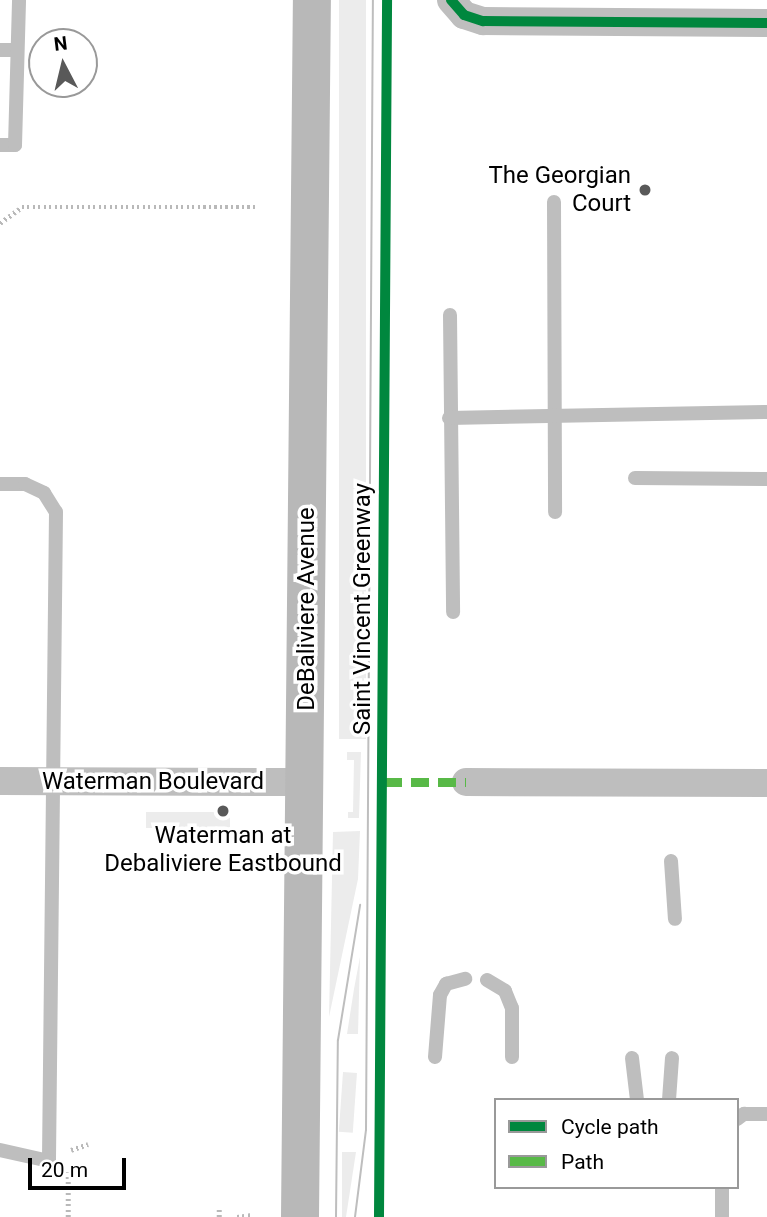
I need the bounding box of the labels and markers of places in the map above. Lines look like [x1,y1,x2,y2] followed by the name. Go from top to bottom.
[488,162,631,218] place label: The Georgian Court
[637,182,653,198] marker: The Georgian Court
[215,803,231,819] marker: Waterman at Debaliviere Eastbound
[104,822,342,878] place label: Waterman at Debaliviere Eastbound

